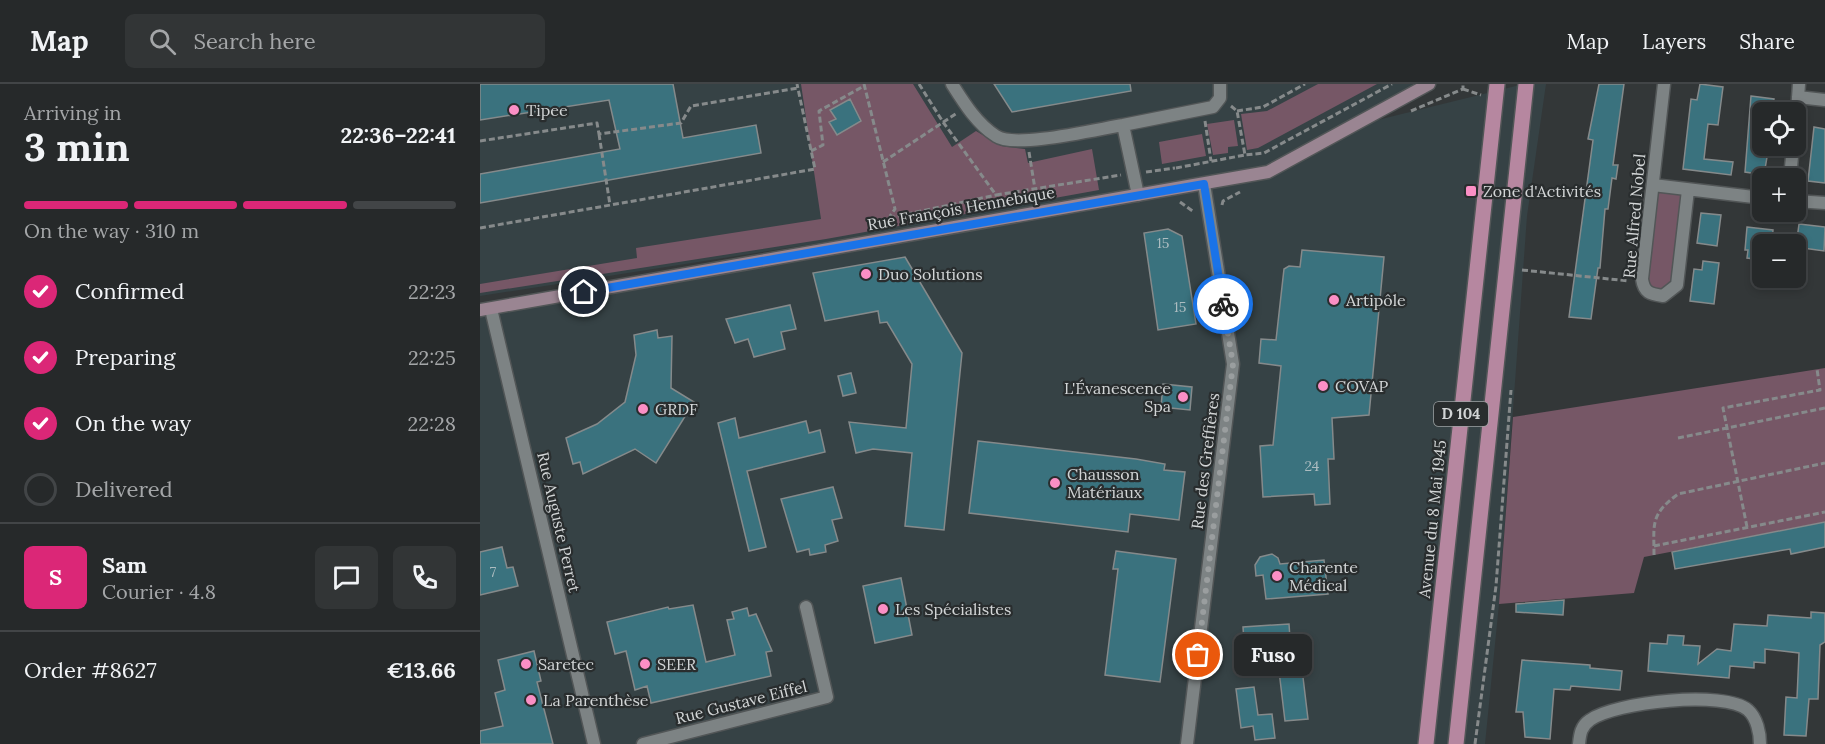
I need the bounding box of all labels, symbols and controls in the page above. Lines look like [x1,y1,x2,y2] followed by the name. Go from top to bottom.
[125,14,545,68] search box
[30,23,89,59] text: Map
[146,25,179,58] icon: search
[194,27,316,55] text: Search here
[1566,28,1609,55] text: Map
[1642,28,1706,55] text: Layers
[1739,28,1795,55] text: Share
[24,100,121,125] text: Arriving in
[526,100,568,120] place label: Tipee
[1752,102,1806,288] map controls
[1752,102,1806,156] button: locate
[507,103,521,117] marker: Tipee
[340,121,456,149] text: 22:36–22:41
[24,122,130,172] text: 3 min
[1619,153,1649,279] street label: Rue Alfred Nobel
[1752,168,1806,222] button: +
[1483,181,1601,201] place label: Zone d'Activités
[866,182,1057,234] street label: Rue François Hennebique
[1464,184,1478,198] marker: Zone d'Activités
[24,218,199,243] text: On the way · 310 m
[1157,234,1169,252] house number: 15
[1752,234,1806,288] button: −
[878,264,983,284] place label: Duo Solutions
[558,266,609,317] pin
[859,267,873,281] marker: Duo Solutions
[1193,274,1253,334] courier
[24,275,57,308] icon: check
[567,275,600,308] icon: home
[75,277,184,305] text: Confirmed
[408,279,456,304] text: 22:23
[1207,288,1240,321] icon: bike
[1345,290,1406,310] place label: Artipôle
[1327,293,1341,307] marker: Artipôle
[1174,298,1186,316] house number: 15
[24,341,57,374] icon: check
[75,343,175,371] text: Preparing
[408,345,456,370] text: 22:25
[1335,376,1388,396] place label: COVAP
[1064,378,1171,416] place label: L'Évanescence Spa
[1316,379,1330,393] marker: COVAP
[1176,390,1190,404] marker: L'Évanescence Spa
[1187,392,1223,530] street label: Rue des Greffières
[655,399,698,419] place label: GRDF
[636,402,650,416] marker: GRDF
[1434,402,1488,426] road number: D 104
[24,407,57,440] icon: check
[75,409,191,437] text: On the way
[408,411,456,436] text: 22:28
[1414,439,1450,600] street label: Avenue du 8 Mai 1945
[533,450,585,595] street label: Rue Auguste Perret
[1305,457,1320,475] house number: 24
[1067,464,1143,502] place label: Chausson Matériaux
[75,475,173,503] text: Delivered
[1048,476,1062,490] marker: Chausson Matériaux
[315,546,378,609] button: chat
[393,546,456,609] button: phone
[102,551,147,579] text: Sam
[1289,557,1358,595] place label: Charente Médical
[49,563,62,591] text: S
[490,563,497,581] house number: 7
[1270,569,1284,583] marker: Charente Médical
[102,579,216,604] text: Courier · 4.8
[895,599,1011,619] place label: Les Spécialistes
[876,602,890,616] marker: Les Spécialistes
[1172,629,1223,680] pin
[1234,634,1312,676] callout: Fuso
[1181,638,1214,671] icon: bag
[1251,642,1295,667] text: Fuso
[538,654,594,674] place label: Saretec
[657,654,697,674] place label: SEER
[24,656,157,684] text: Order #8627
[387,656,456,684] text: €13.66
[519,657,533,671] marker: Saretec
[638,657,652,671] marker: SEER
[673,676,809,728] street label: Rue Gustave Eiffel
[543,690,649,710] place label: La Parenthèse
[524,693,538,707] marker: La Parenthèse

